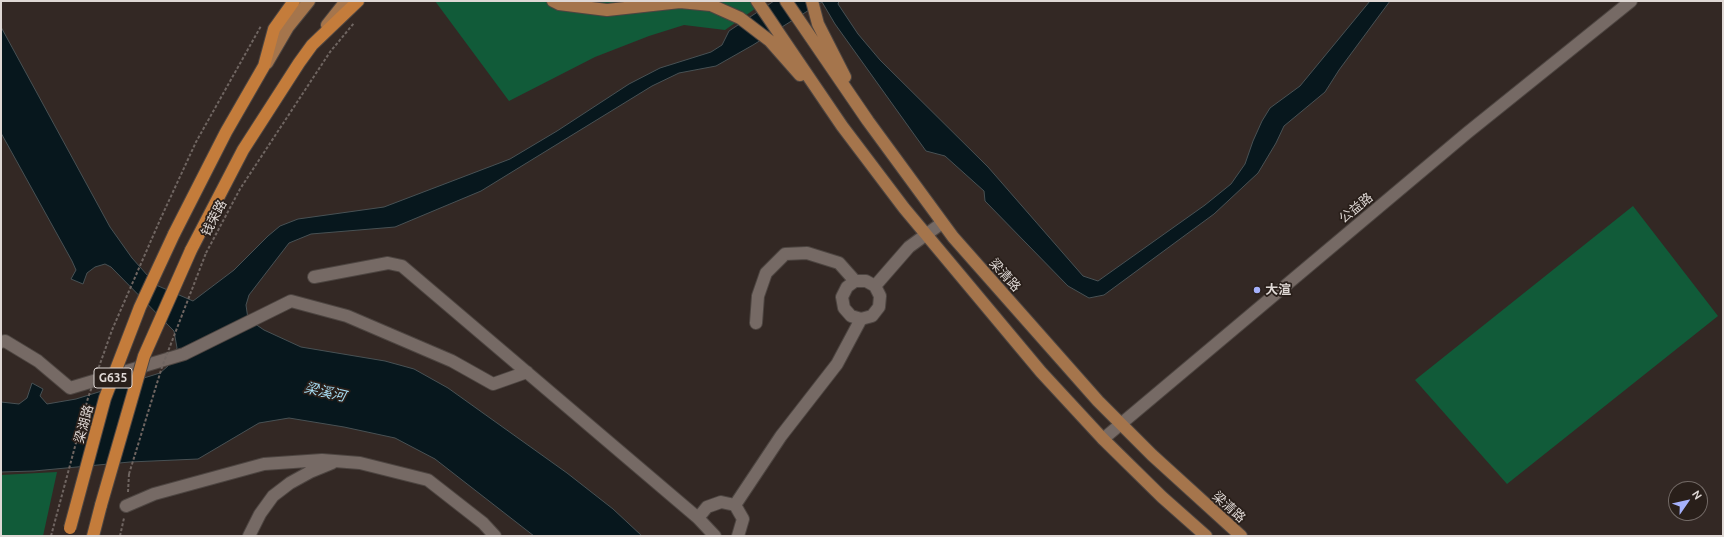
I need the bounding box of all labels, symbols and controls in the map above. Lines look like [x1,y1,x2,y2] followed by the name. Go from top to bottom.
[1336,189,1376,227] street label: 公益路
[198,197,230,239] street label: 钱荣路
[986,255,1024,295] street label: 梁清路
[1265,282,1291,298] place label: 大渲
[1252,285,1262,295] marker: 大渲
[94,368,132,388] road number: G635
[303,379,347,405] water label: 梁溪河
[71,403,97,445] street label: 梁湖路
[1668,481,1708,521] north arrow
[1209,488,1249,526] street label: 梁清路
[1690,488,1704,502] text: N

